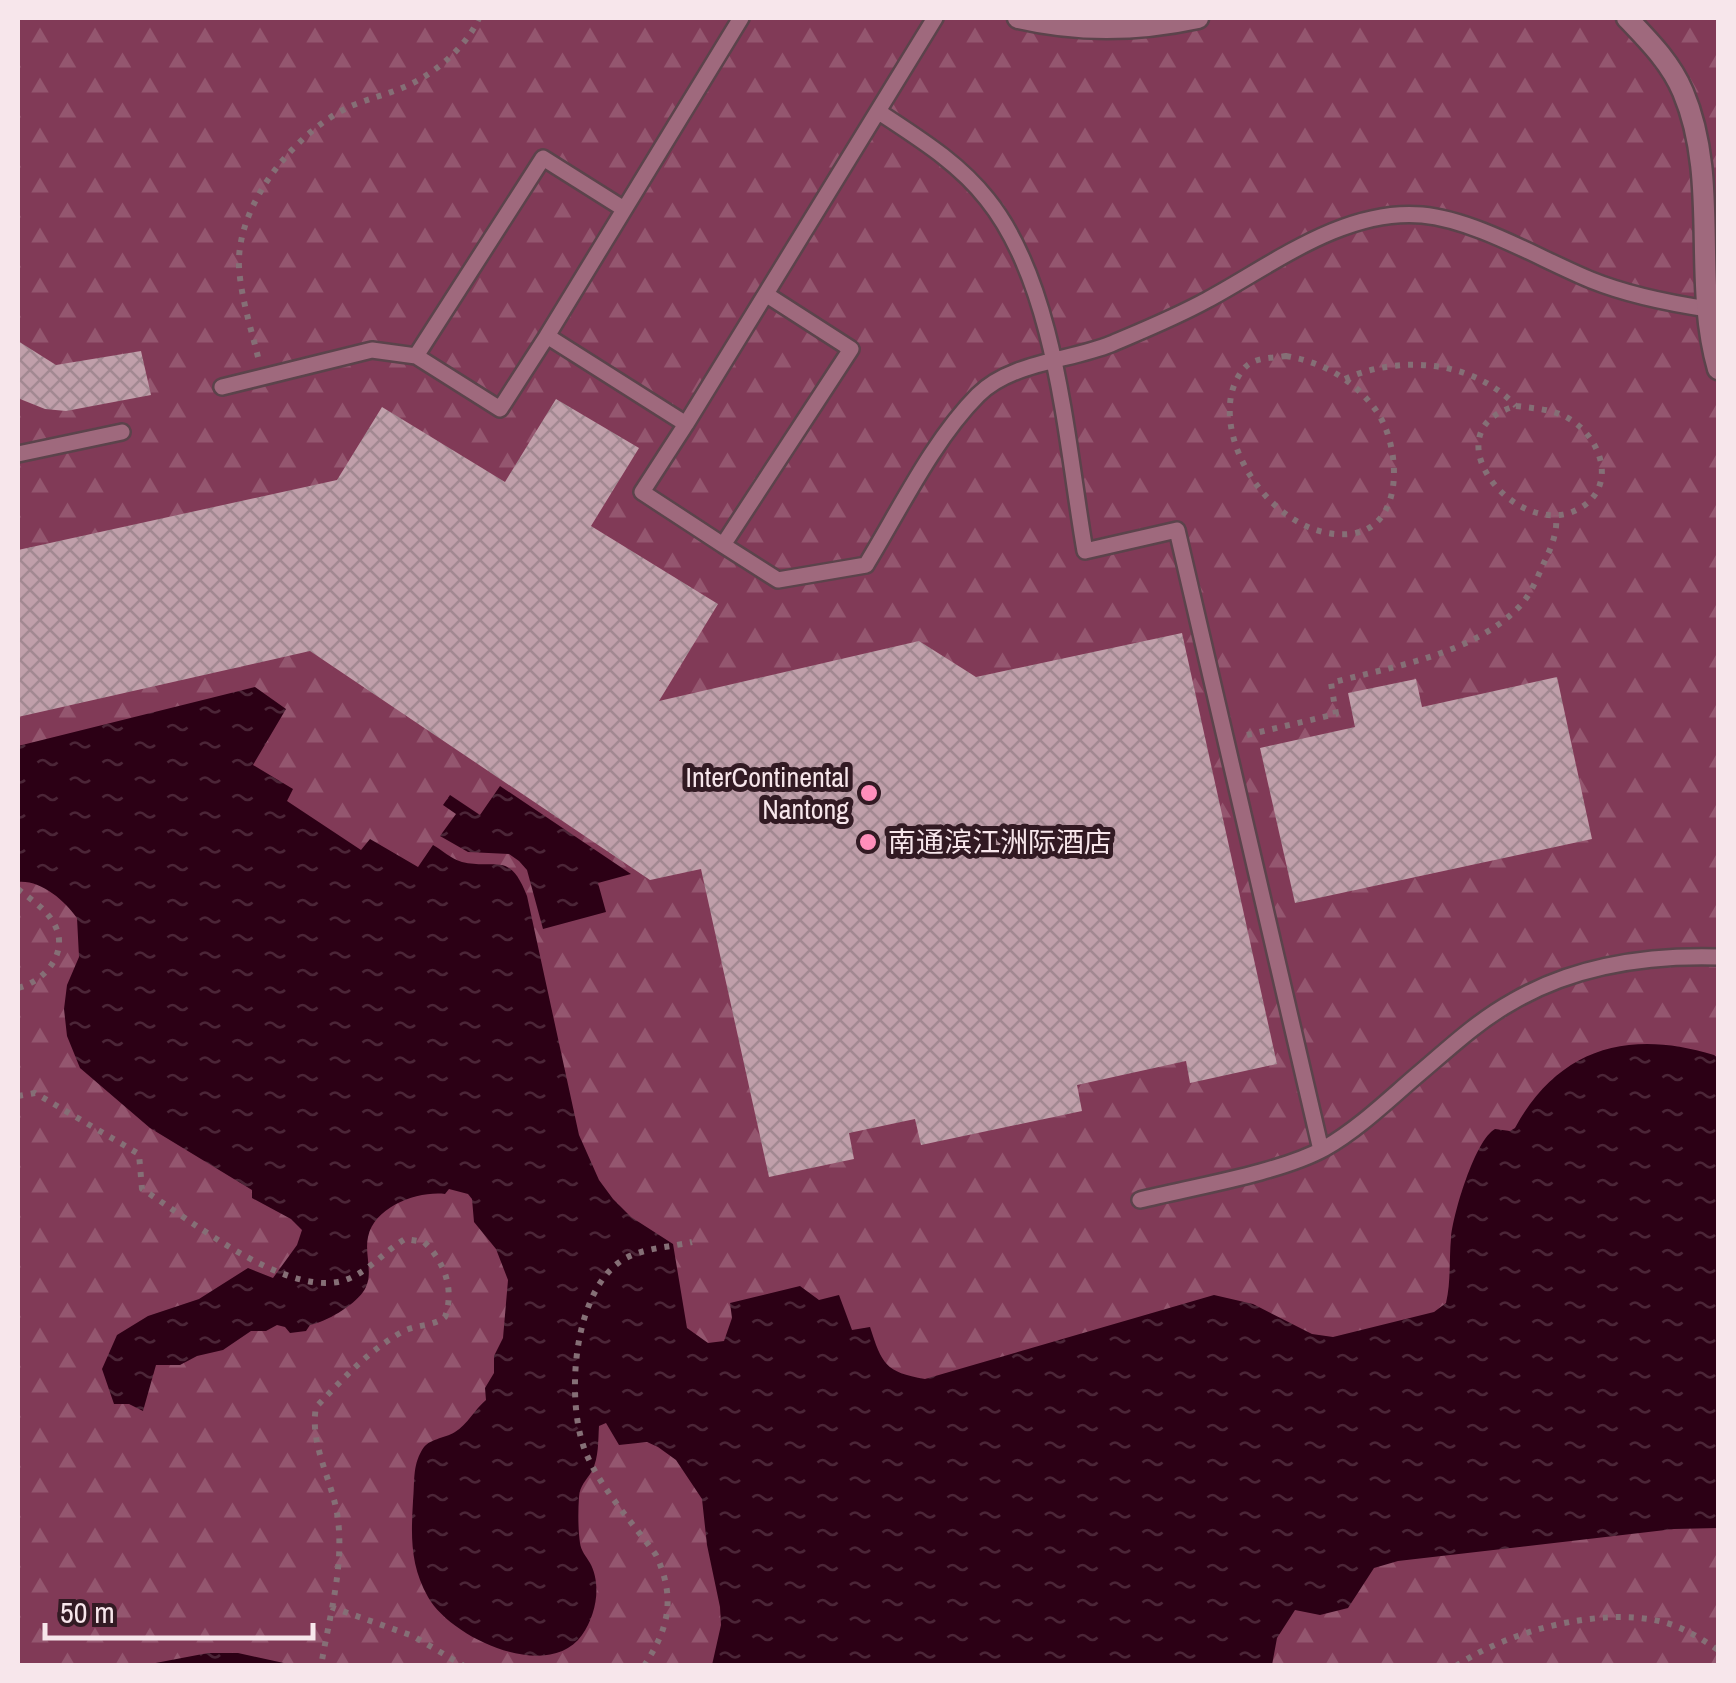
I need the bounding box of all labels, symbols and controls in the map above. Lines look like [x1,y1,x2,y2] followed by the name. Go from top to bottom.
[686,758,849,828] place label: InterContinental Nantong
[858,782,880,804] marker: InterContinental Nantong
[888,823,1112,861] place label: 南通滨江洲际酒店
[857,831,879,853] marker: 南通滨江洲际酒店
[45,1578,312,1640] scale bar
[60,1592,115,1632] text: 50 m

